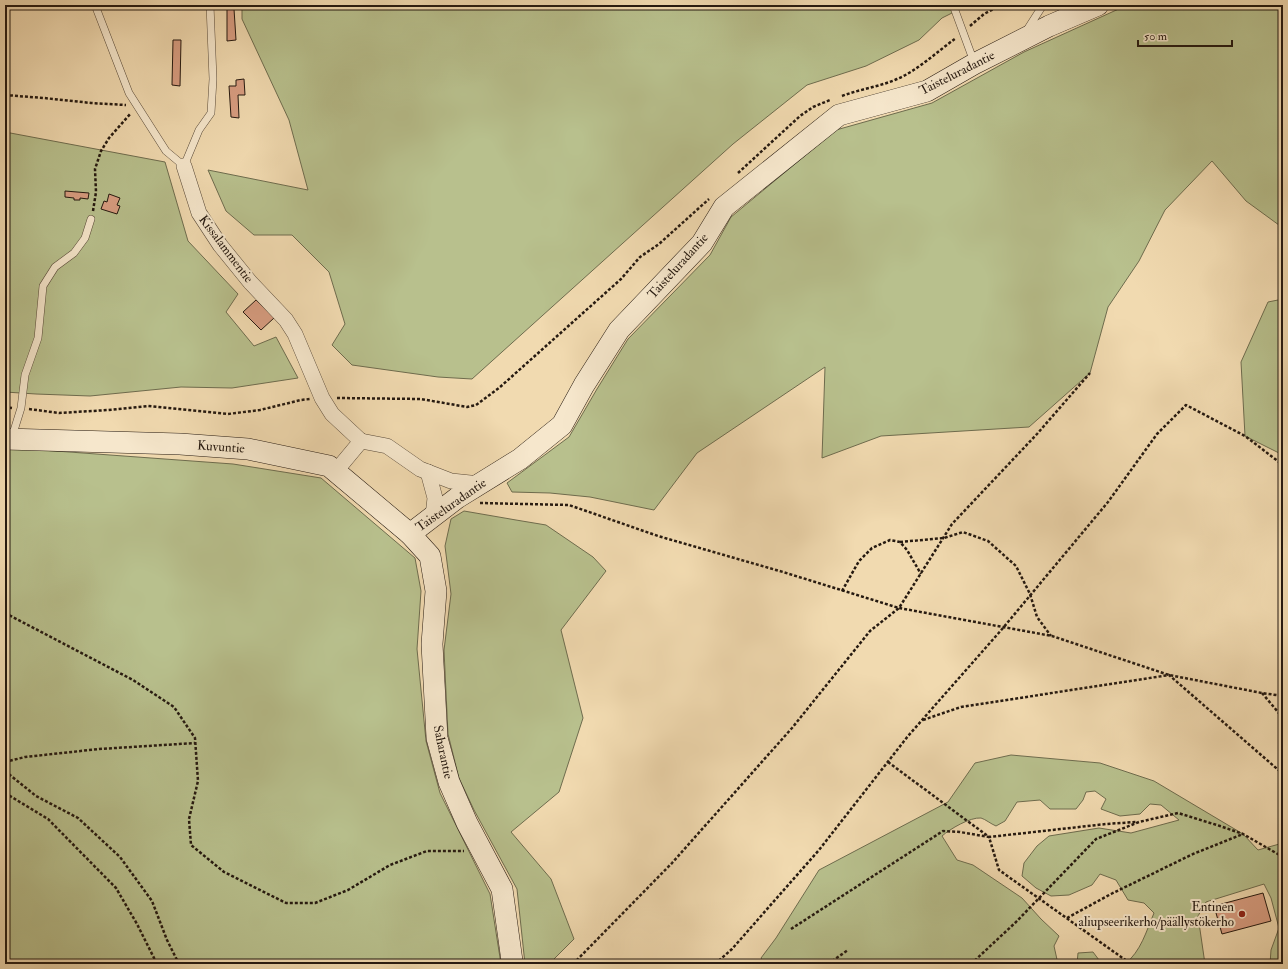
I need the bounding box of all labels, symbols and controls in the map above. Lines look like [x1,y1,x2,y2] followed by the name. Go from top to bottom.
[1138,22,1232,48] scale bar
[1144,29,1168,44] text: 50 m
[917,47,998,99] street label: Taisteluradantie
[195,212,257,286] street label: Kissalammentie
[644,229,712,302] street label: Taisteluradantie
[197,437,246,457] street label: Kuvuntie
[413,474,490,535] street label: Taisteluradantie
[429,724,457,781] street label: Saharantie
[1079,899,1234,931] place label: Entinen aliupseerikerho/päällystökerho
[1237,909,1247,919] marker: Entinen aliupseerikerho/päällystökerho

